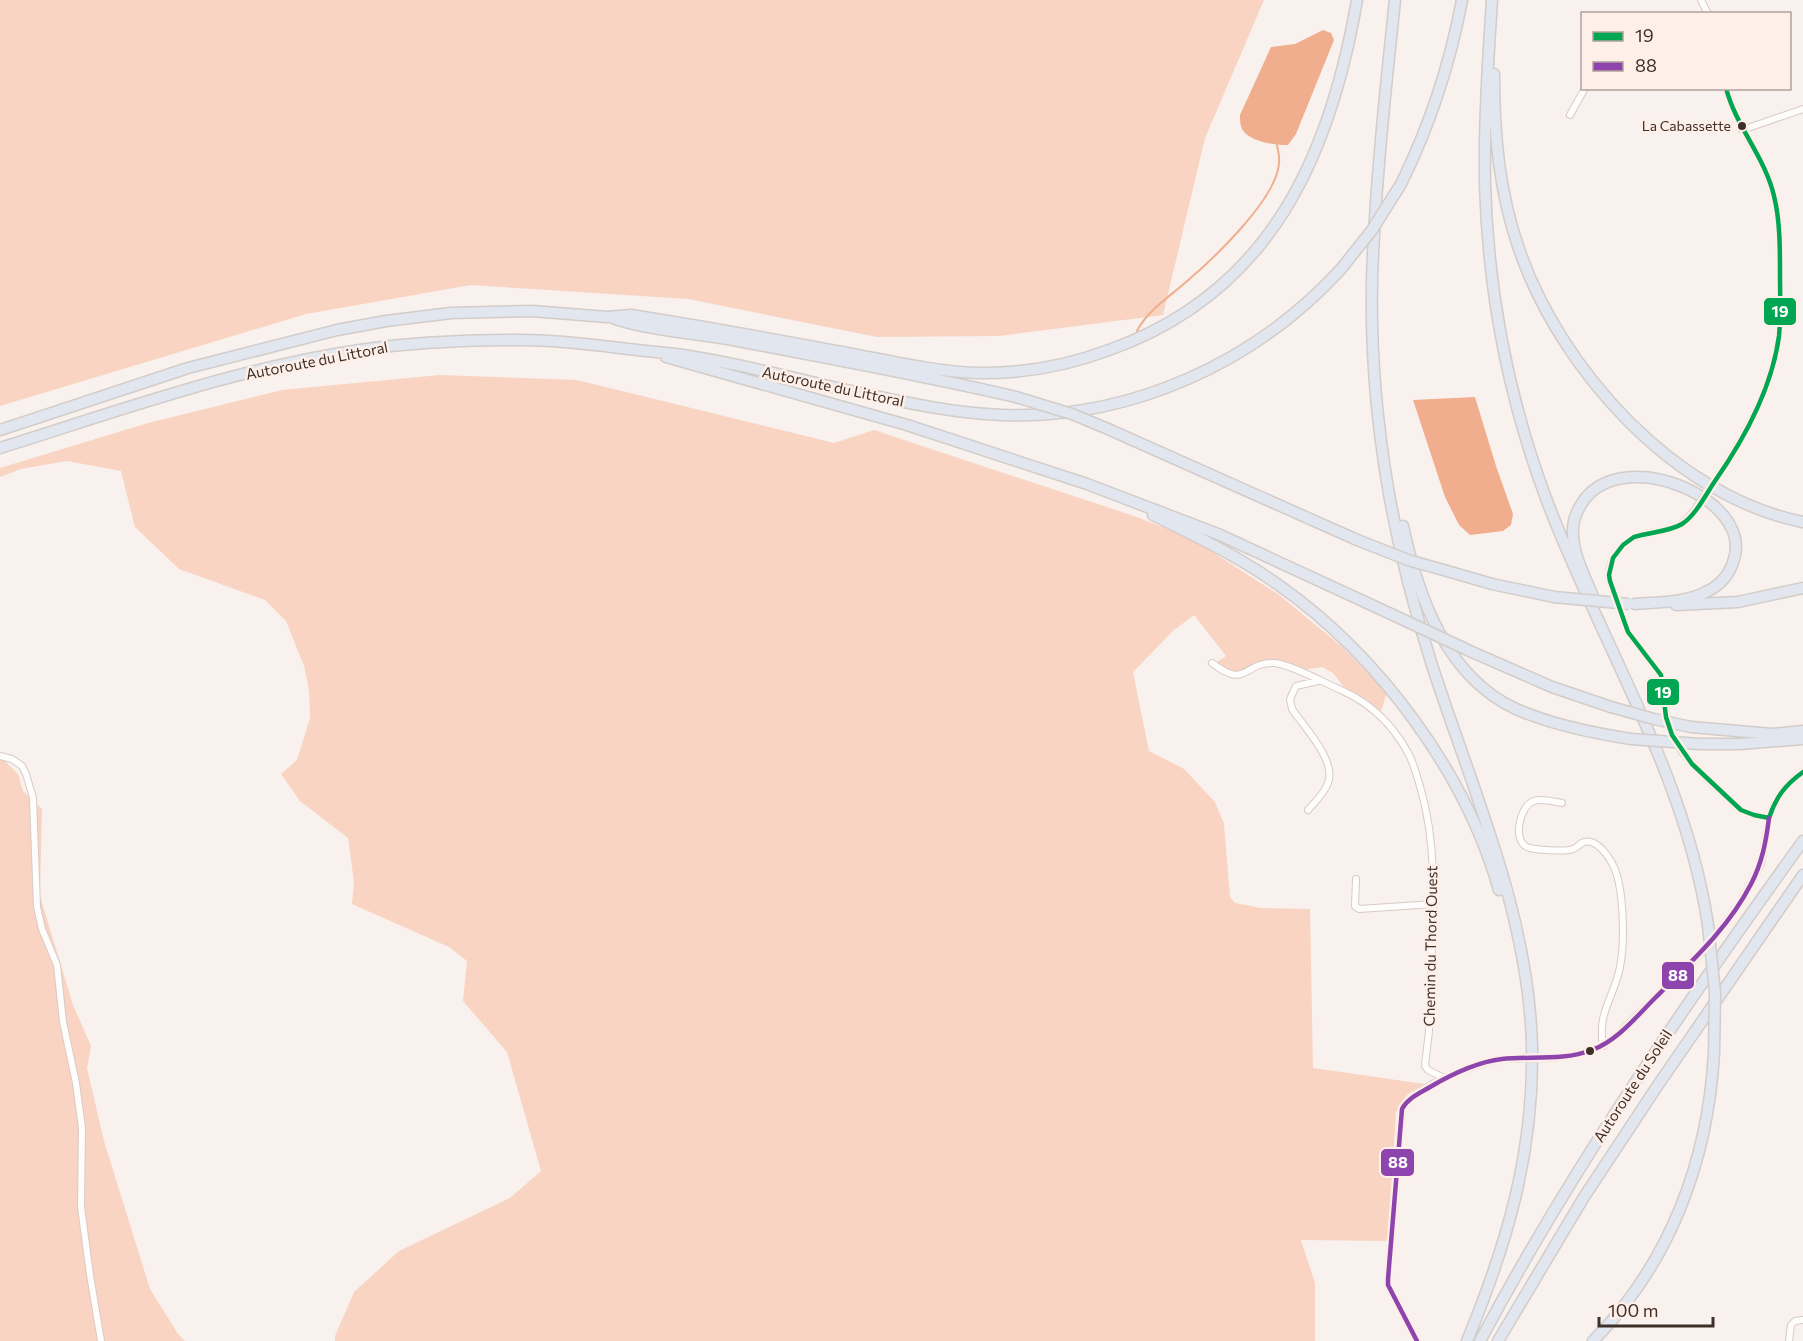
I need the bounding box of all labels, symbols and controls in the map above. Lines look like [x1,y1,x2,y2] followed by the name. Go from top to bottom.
[1581,12,1791,90] legend
[1635,24,1654,46] text: 19
[1635,54,1657,76] text: 88
[1642,117,1731,134] place label: La Cabassette
[1736,120,1748,132] marker: La Cabassette
[1763,297,1797,326] line badge: 19
[1771,301,1789,320] text: 19
[244,337,389,383] street label: Autoroute du Littoral
[761,362,906,410] street label: Autoroute du Littoral
[1646,678,1680,706] line badge: 19
[1654,682,1672,701] text: 19
[1420,865,1440,1027] street label: Chemin du Thord Ouest
[1661,961,1695,990] line badge: 88
[1668,965,1688,984] text: 88
[1589,1026,1675,1145] street label: Autoroute du Soleil
[1584,1045,1596,1057] unlabelled marker
[1380,1148,1415,1177] line badge: 88
[1388,1152,1408,1171] text: 88
[1599,1290,1713,1328] scale bar
[1608,1299,1658,1321] text: 100 m

